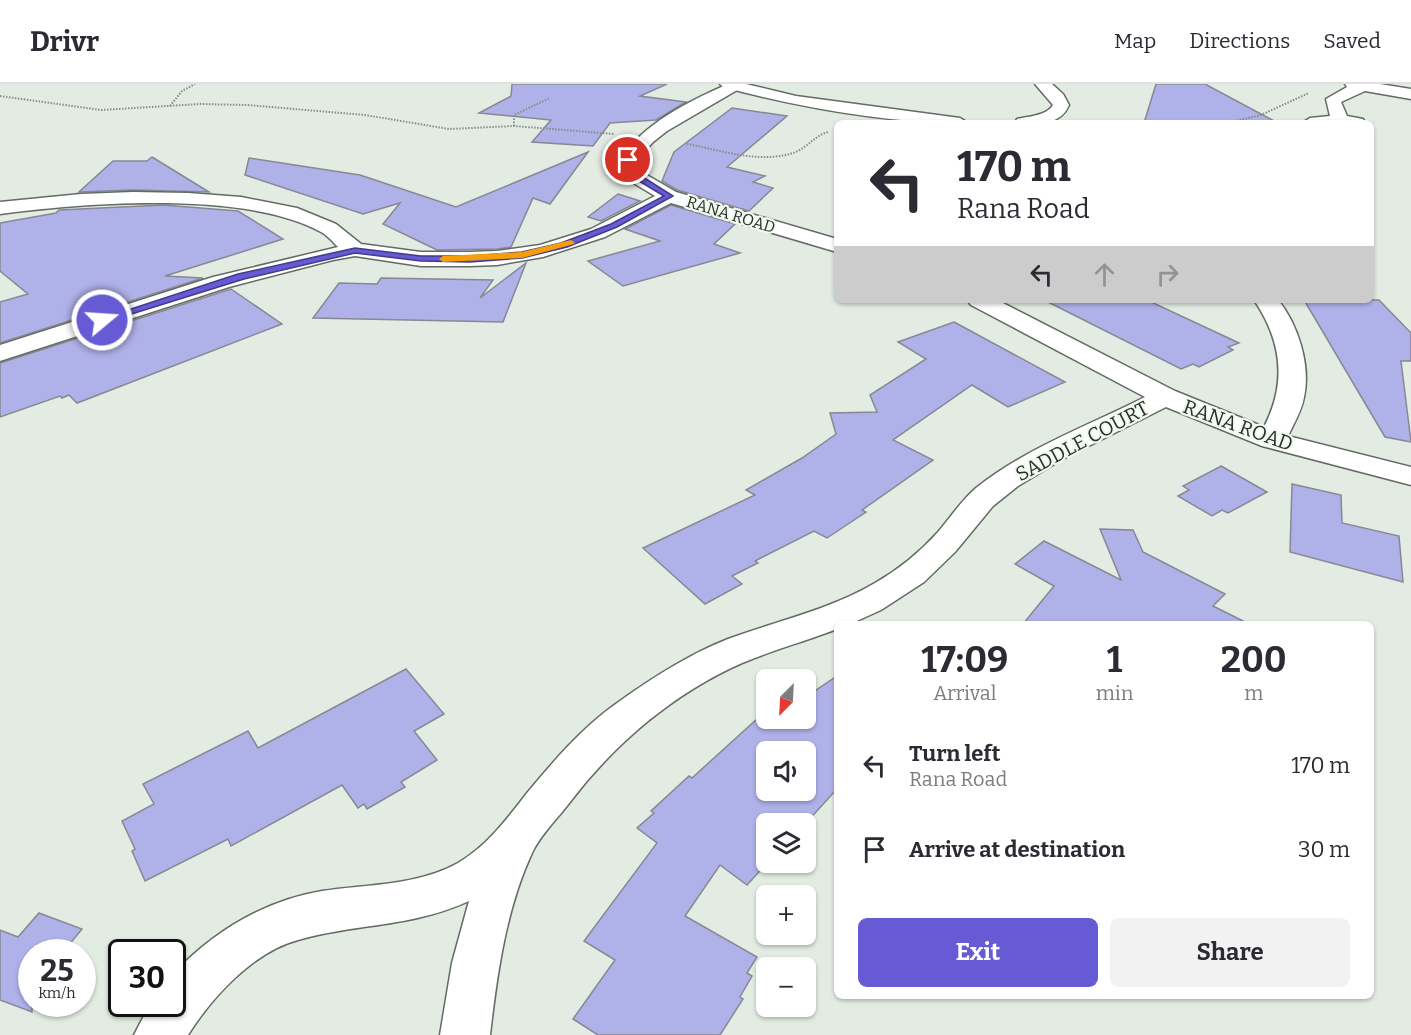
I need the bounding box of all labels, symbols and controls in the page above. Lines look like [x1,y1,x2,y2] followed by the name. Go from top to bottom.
[30,25,99,58] text: Drivr
[1114,28,1156,54] text: Map
[1189,28,1290,54] text: Directions
[1323,28,1381,54] text: Saved
[602,134,653,185] pin
[957,142,1071,192] text: 170 m
[611,143,644,176] icon: arrive
[858,144,936,222] icon: left
[684,192,778,237] street label: RANA ROAD
[957,193,1090,225] text: Rana Road
[1025,258,1058,291] icon: left
[1088,258,1121,291] icon: ahead
[1151,258,1184,291] icon: right
[70,288,134,352] position arrow
[1180,394,1296,456] street label: RANA ROAD
[1011,396,1153,486] street label: SADDLE COURT
[921,638,1008,682] text: 17:09
[1107,638,1122,682] text: 1
[1221,638,1287,682] text: 200
[756,669,816,729] north arrow
[756,669,816,1017] map controls
[933,681,997,705] text: Arrival
[1096,681,1133,705] text: min
[1244,681,1263,705] text: m
[909,740,1001,767] text: Turn left
[756,741,816,801] button: sound
[858,749,891,782] icon: left
[1291,752,1350,779] text: 170 m
[909,767,1007,791] text: Rana Road
[756,813,816,873] button: layers
[858,833,891,866] icon: arrive
[909,836,1125,863] text: Arrive at destination
[1298,836,1350,863] text: 30 m
[756,885,816,945] button: +
[858,918,1098,987] button: Exit
[1110,918,1350,987] button: Share
[108,939,186,1017] speed limit sign: 30
[40,953,74,989] text: 25
[756,957,816,1017] button: −
[38,984,76,1002] text: km/h

